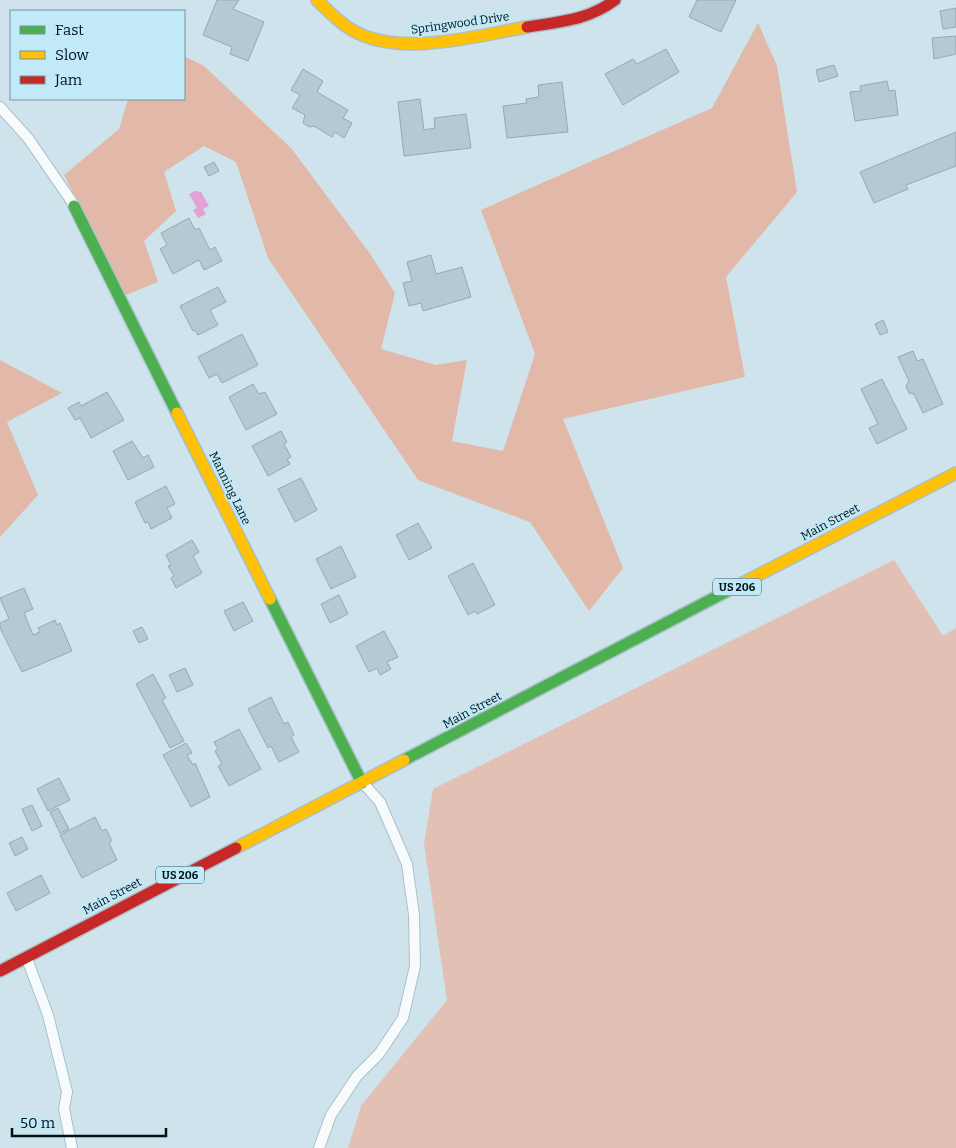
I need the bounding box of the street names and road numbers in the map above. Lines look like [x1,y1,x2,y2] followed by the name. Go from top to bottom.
[410,9,510,37] street label: Springwood Drive
[206,449,254,527] street label: Manning Lane
[798,500,862,543] street label: Main Street
[713,578,761,596] road number: US 206
[440,688,504,731] street label: Main Street
[156,866,204,884] road number: US 206
[80,874,144,917] street label: Main Street

